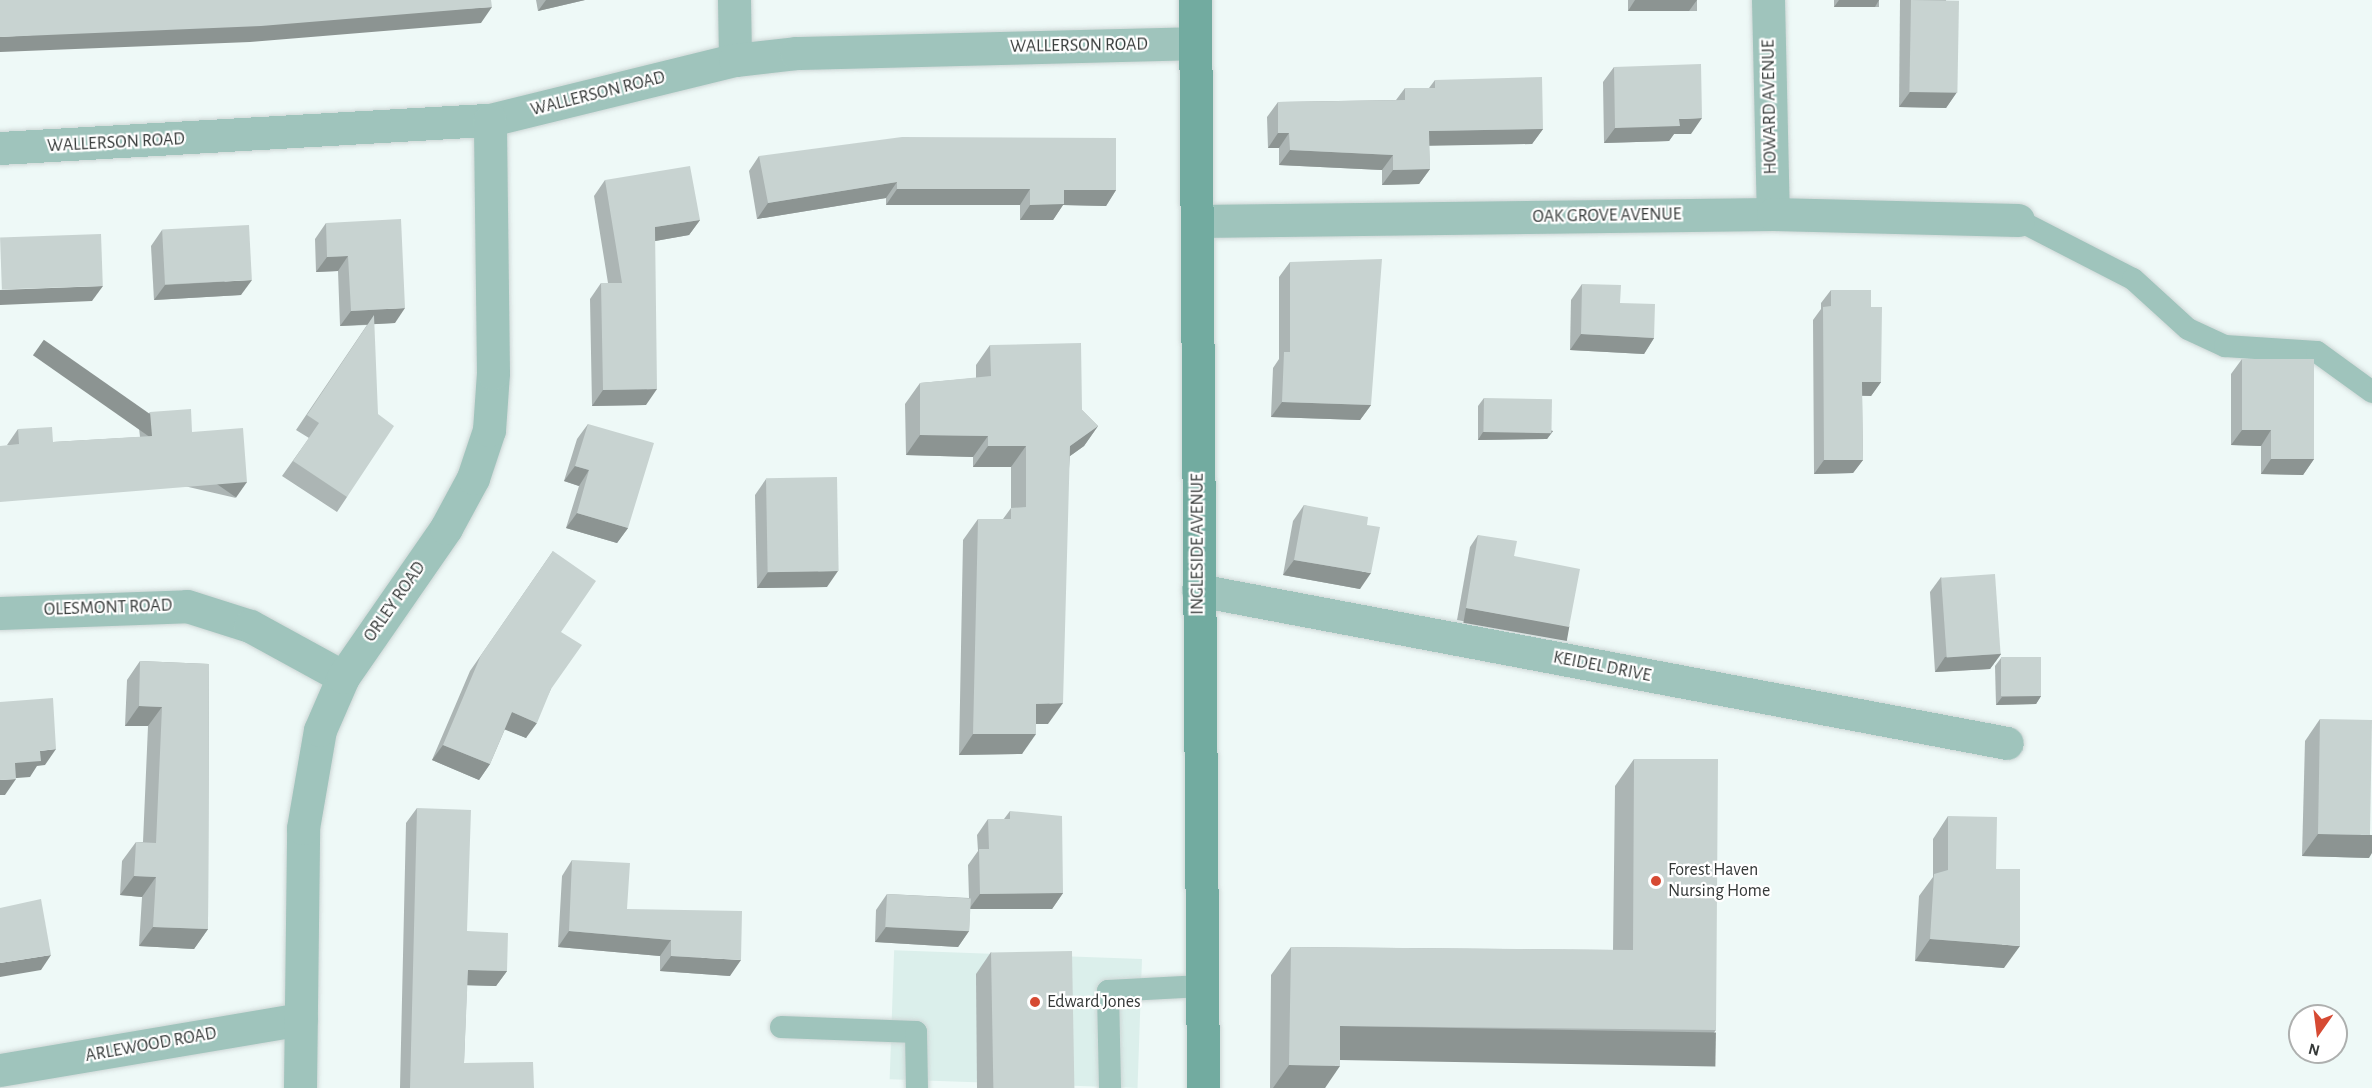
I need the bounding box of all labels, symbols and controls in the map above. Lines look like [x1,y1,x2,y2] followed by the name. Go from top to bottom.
[1010,34,1148,58] street label: WALLERSON ROAD
[1758,39,1782,175] street label: HOWARD AVENUE
[528,67,668,121] street label: WALLERSON ROAD
[47,129,185,157] street label: WALLERSON ROAD
[1532,204,1682,228] street label: OAK GROVE AVENUE
[1187,473,1209,615] street label: INGLESIDE AVENUE
[359,558,431,646] street label: ORLEY ROAD
[43,595,173,621] street label: OLESMONT ROAD
[1551,647,1653,687] street label: KEIDEL DRIVE
[1668,860,1770,902] place label: Forest Haven Nursing Home
[1649,874,1663,888] marker: Forest Haven Nursing Home
[1047,991,1141,1013] place label: Edward Jones
[1028,995,1042,1009] marker: Edward Jones
[2288,1004,2348,1064] north arrow
[84,1023,218,1067] street label: ARLEWOOD ROAD
[2307,1040,2321,1059] text: N

